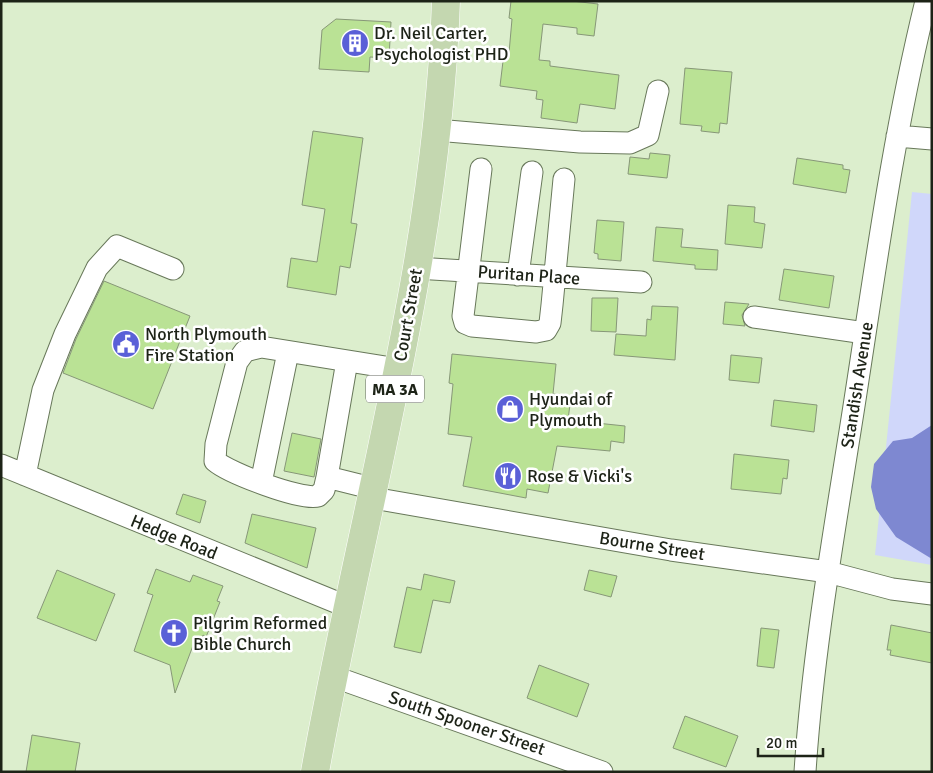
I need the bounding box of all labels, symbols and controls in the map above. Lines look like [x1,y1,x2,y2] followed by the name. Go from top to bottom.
[374,22,509,65] place label: Dr. Neil Carter, Psychologist PHD
[340,28,370,58] building icon: Dr. Neil Carter, Psychologist PHD
[477,260,581,290] street label: Puritan Place
[389,267,427,363] street label: Court Street
[836,320,878,450] street label: Standish Avenue
[145,323,267,366] place label: North Plymouth Fire Station
[111,329,141,359] public building icon: North Plymouth Fire Station
[366,376,424,402] road number: MA 3A
[529,388,613,431] place label: Hyundai of Plymouth
[495,394,525,424] shop icon: Hyundai of Plymouth
[493,461,523,491] restaurant icon: Rose & Vicki's
[527,465,632,487] place label: Rose & Vicki's
[127,510,221,564] street label: Hedge Road
[598,527,706,565] street label: Bourne Street
[193,612,327,655] place label: Pilgrim Reformed Bible Church
[159,618,189,648] church icon: Pilgrim Reformed Bible Church
[386,686,548,760] street label: South Spooner Street
[758,726,823,758] scale bar
[766,734,797,752] text: 20 m

